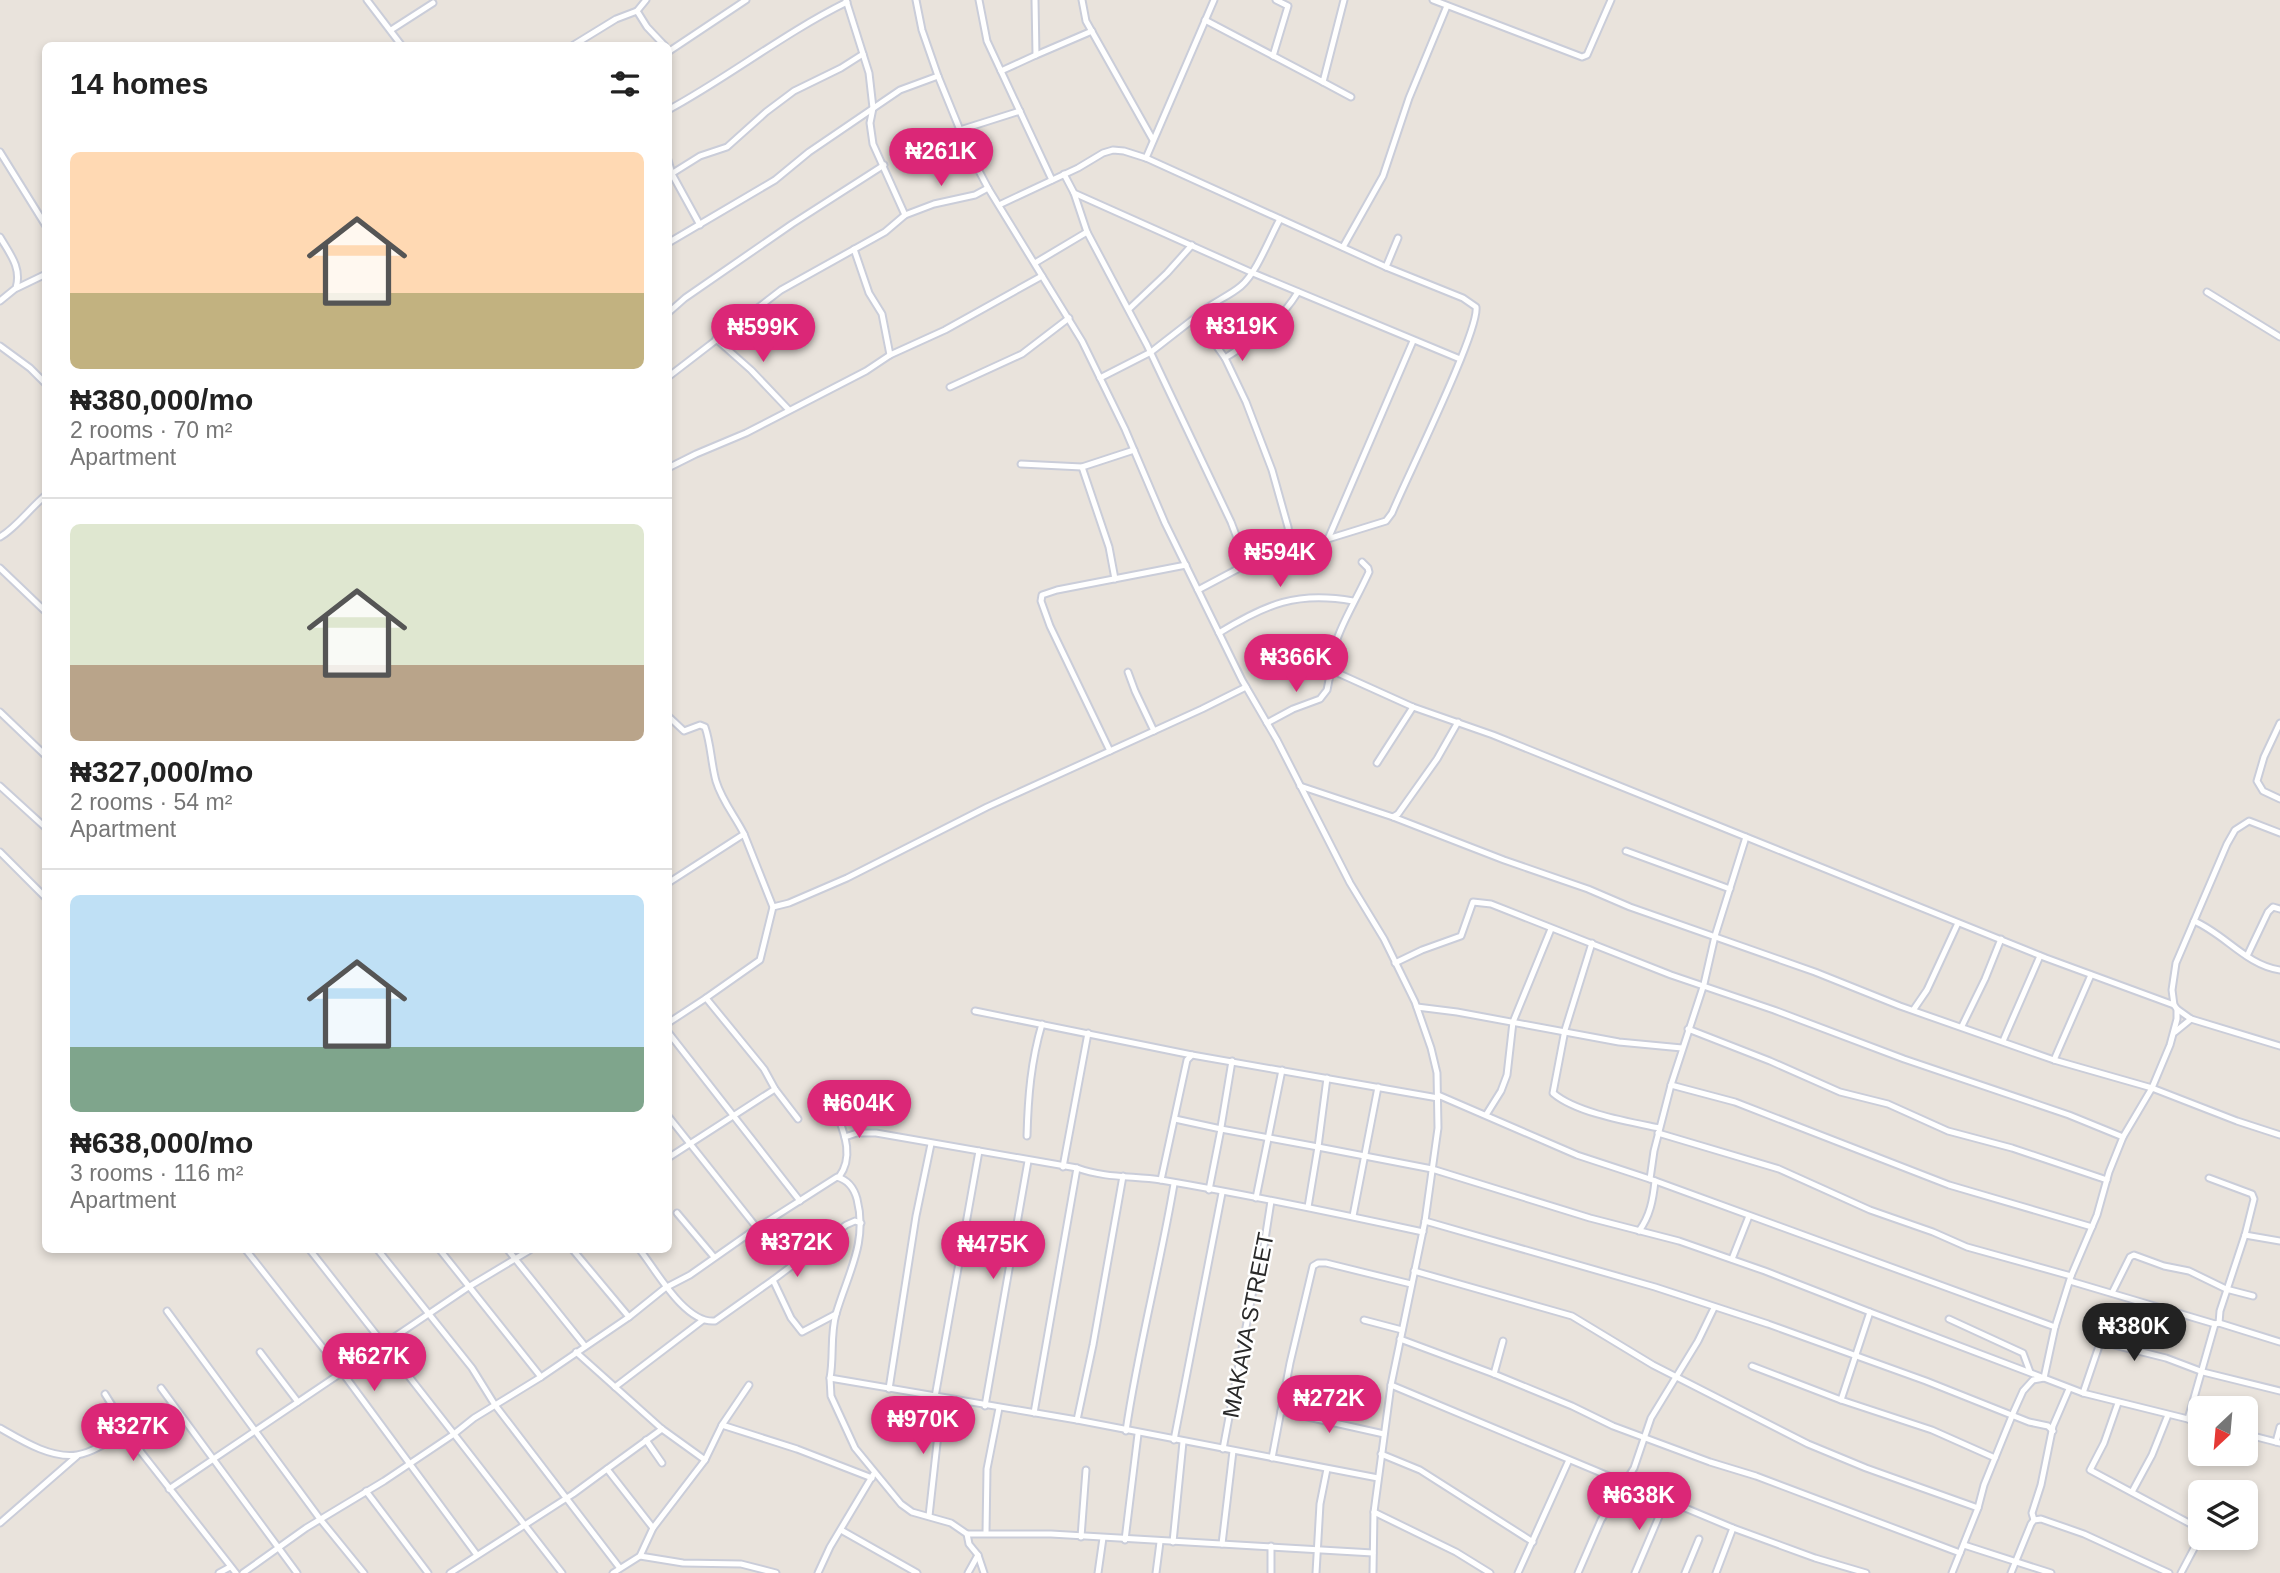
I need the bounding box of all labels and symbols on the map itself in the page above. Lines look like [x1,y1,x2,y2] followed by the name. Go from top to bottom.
[892,128,990,188] pin: ₦261K
[714,304,812,364] pin: ₦599K
[1193,304,1291,363] pin: ₦319K
[1231,530,1329,589] pin: ₦594K
[1247,634,1345,694] pin: ₦366K
[810,1080,908,1140] pin: ₦604K
[748,1220,846,1279] pin: ₦372K
[944,1222,1042,1281] pin: ₦475K
[1217,1230,1279,1420] street label: MAKAVA STREET
[2085,1304,2183,1363] pin: ₦380K
[325,1334,423,1393] pin: ₦627K
[1280,1376,1378,1435] pin: ₦272K
[874,1396,972,1456] pin: ₦970K
[2188,1396,2258,1466] north arrow
[84,1404,182,1463] pin: ₦327K
[1590,1472,1688,1532] pin: ₦638K

